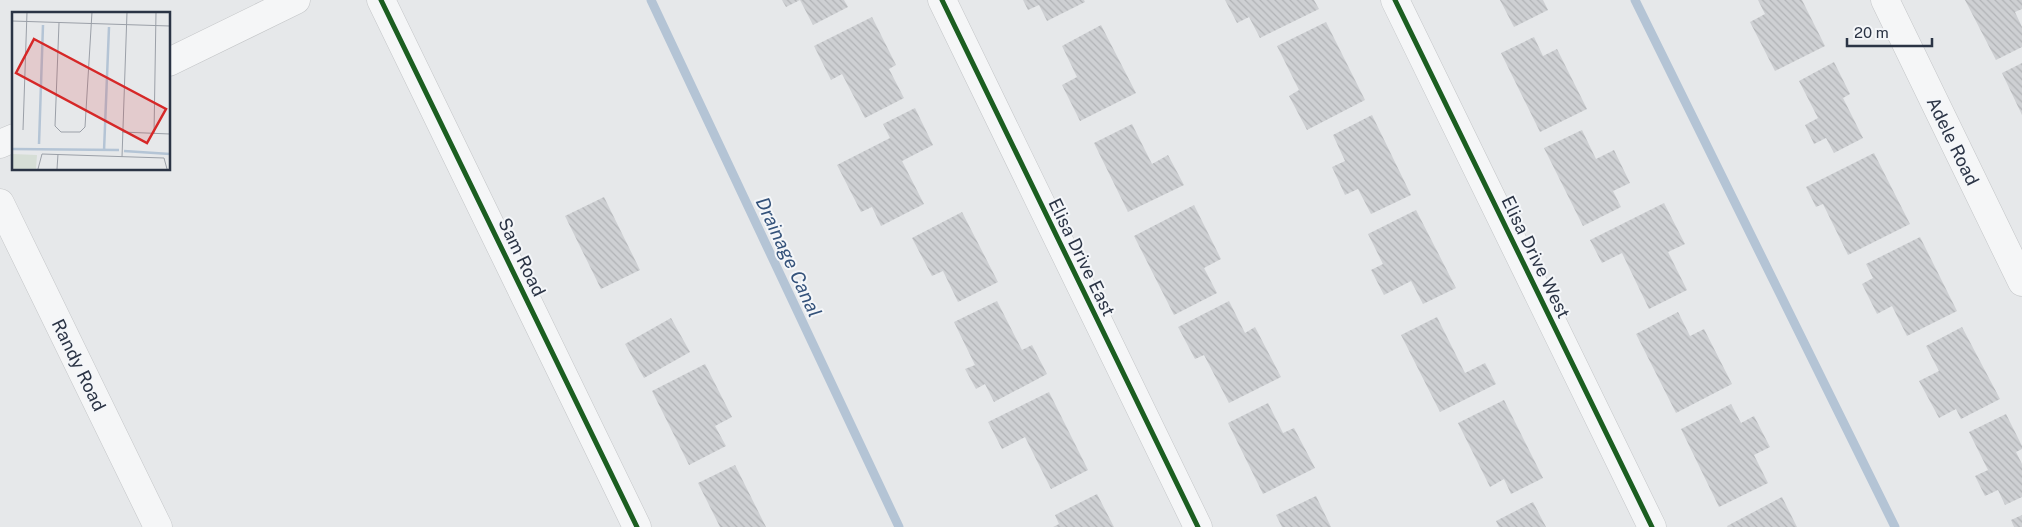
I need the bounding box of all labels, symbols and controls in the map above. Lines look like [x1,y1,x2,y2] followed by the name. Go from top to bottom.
[12,12,170,170] inset map
[1847,15,1932,47] scale bar
[1854,24,1889,41] text: 20 m
[1923,93,1983,189] street label: Adele Road
[1497,192,1575,322] street label: Elisa Drive West
[752,193,826,321] water label: Drainage Canal
[1044,195,1120,319] street label: Elisa Drive East
[494,214,550,300] street label: Sam Road
[48,316,110,414] street label: Randy Road

